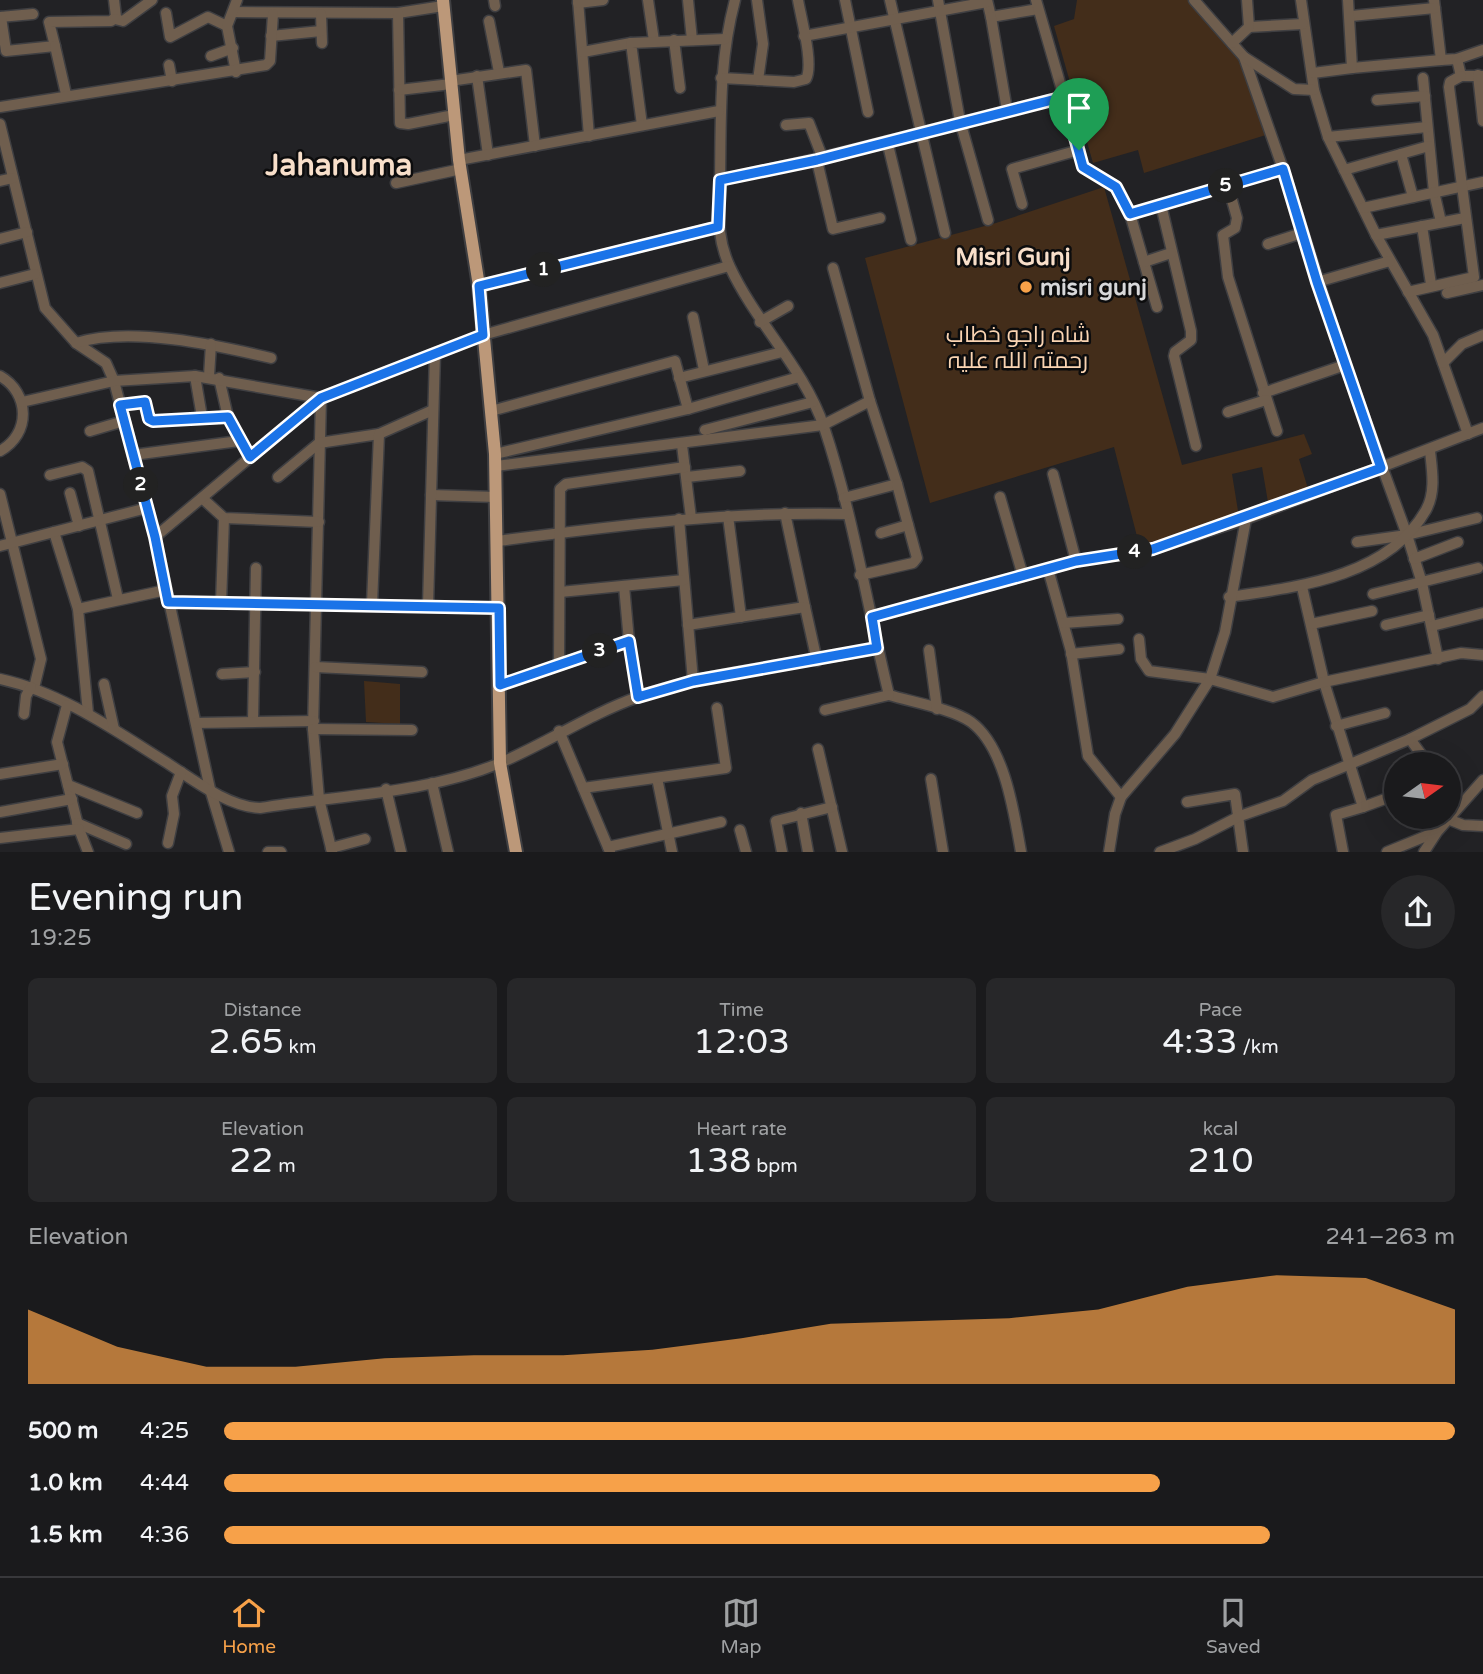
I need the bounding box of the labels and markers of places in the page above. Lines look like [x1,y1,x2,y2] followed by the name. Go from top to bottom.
[1049,78,1109,150] pin
[1208,168,1244,204] pin: 5
[526,252,562,288] pin: 1
[1040,274,1147,302] place label: misri gunj
[1018,279,1034,295] marker: misri gunj
[124,468,158,503] pin: 2
[1118,534,1152,570] pin: 4
[582,634,618,668] pin: 3

